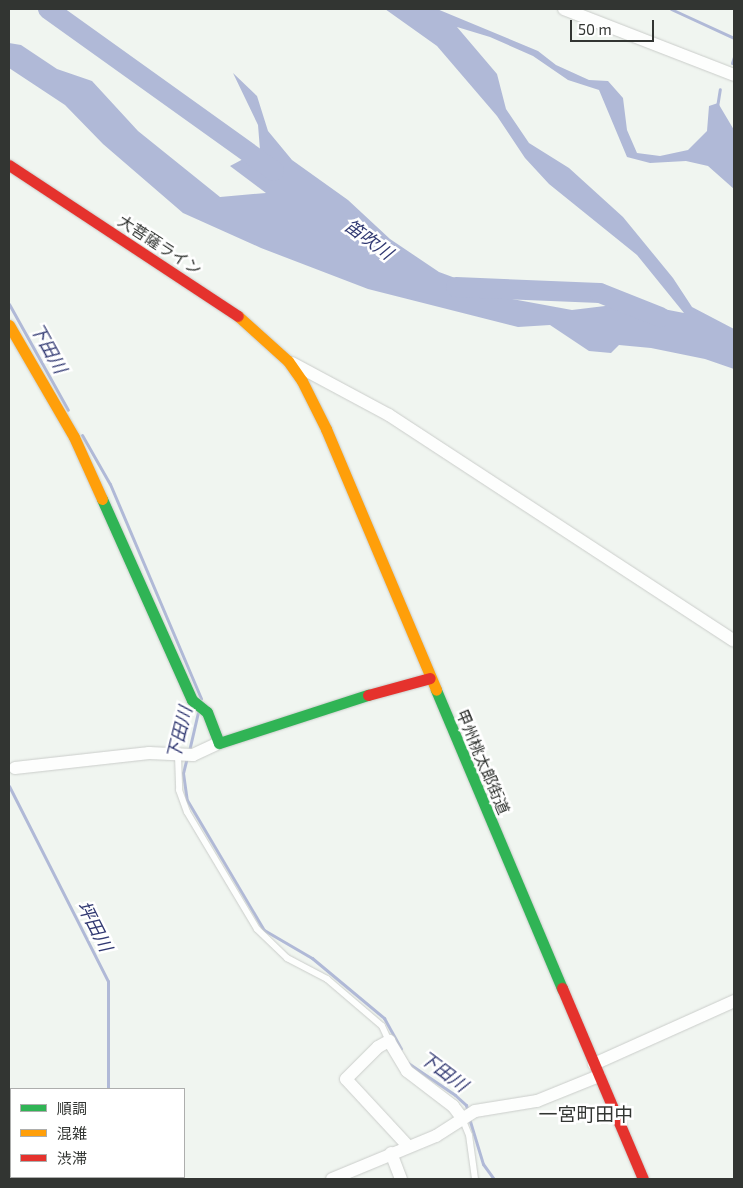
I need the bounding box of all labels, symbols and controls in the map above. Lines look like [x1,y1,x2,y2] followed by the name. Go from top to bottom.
[573,10,657,42] scale bar
[578,20,612,38] text: 50 m
[115,211,205,279] street label: 大菩薩ライン
[341,214,397,264] water label: 笛吹川
[26,319,72,377] water label: 下田川
[162,704,196,762] water label: 下田川
[452,707,514,817] street label: 甲州桃太郎街道
[73,897,117,955] water label: 坪田川
[416,1046,472,1096] water label: 下田川
[10,1088,185,1178] legend
[57,1099,87,1117] text: 順調
[539,1103,633,1125] district label: 一宮町田中
[57,1124,87,1142] text: 混雑
[57,1149,87,1167] text: 渋滞

